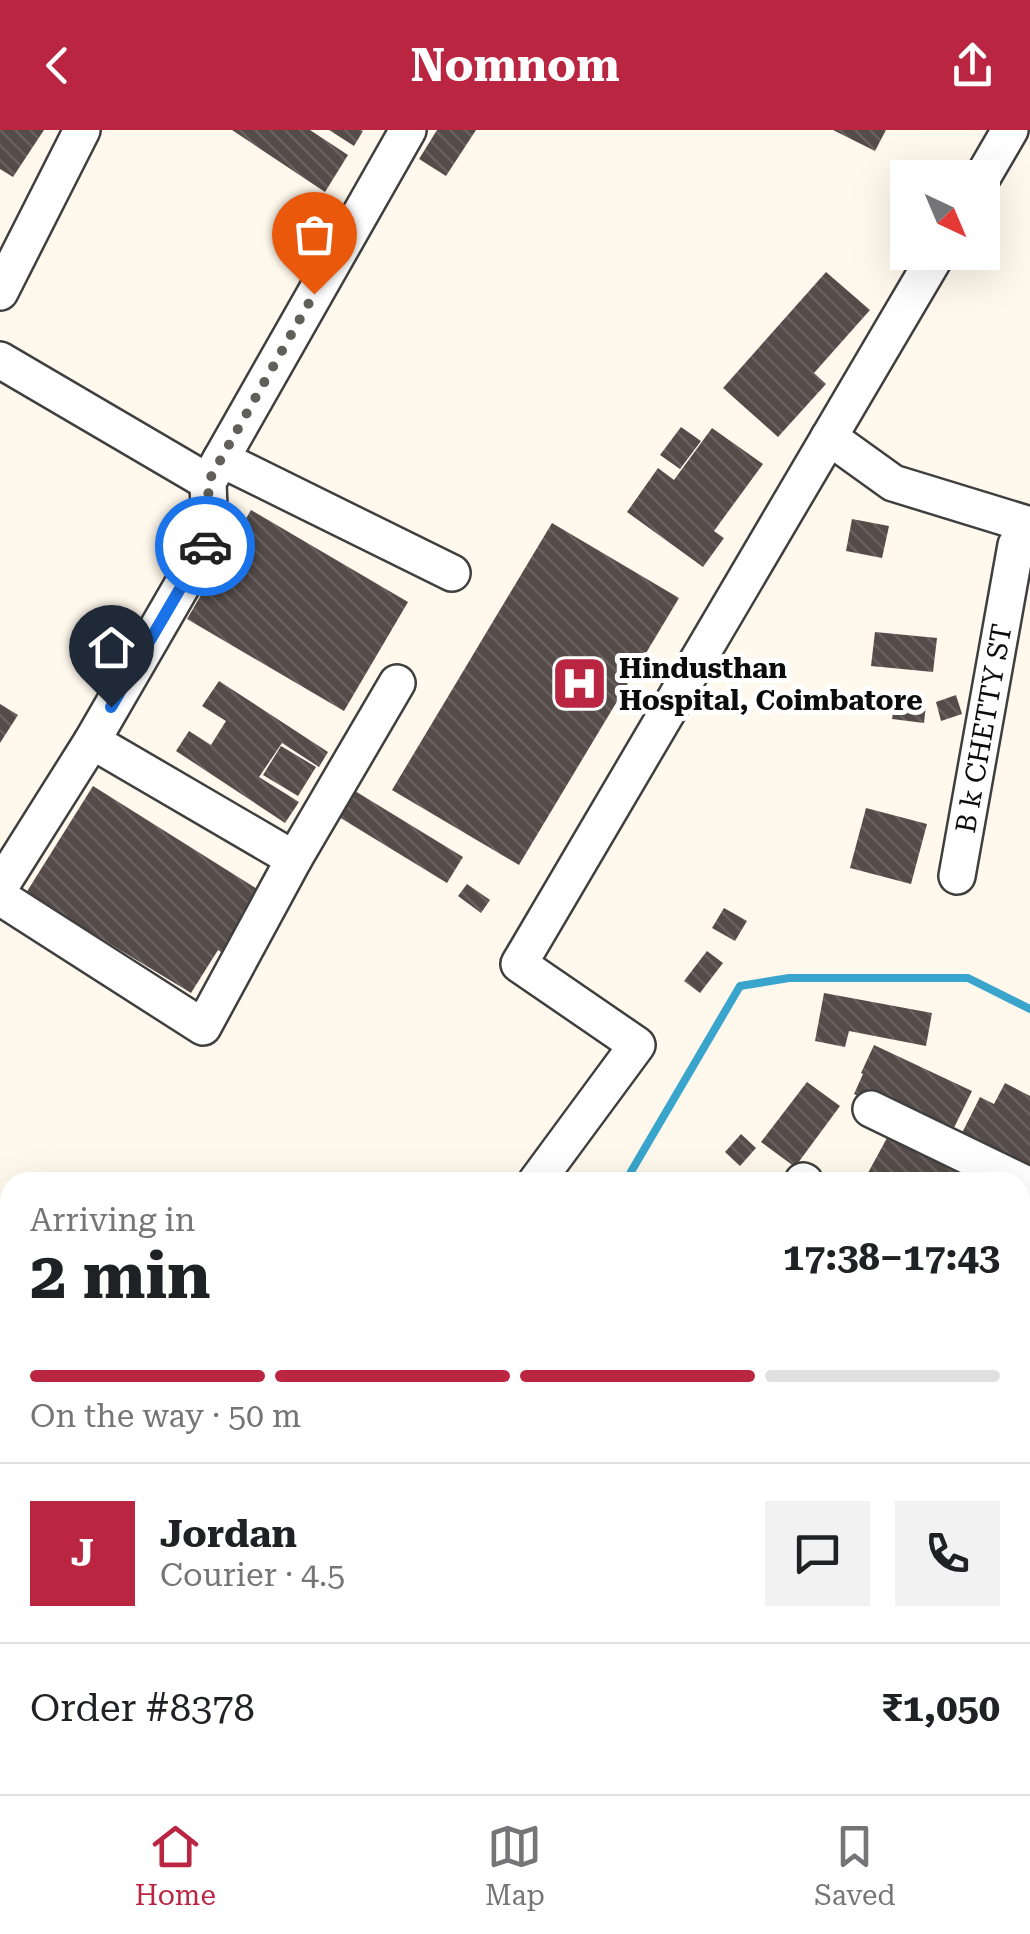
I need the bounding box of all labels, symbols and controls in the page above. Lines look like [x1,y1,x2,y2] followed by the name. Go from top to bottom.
[30,38,85,93] icon: back
[945,38,1000,93] icon: share
[410,39,620,92] text: Nomnom
[890,160,1000,270] north arrow
[890,160,1000,270] map controls
[272,192,357,295] pin
[287,207,342,262] icon: bag
[155,496,255,596] courier
[178,519,233,574] icon: car
[69,605,154,708] pin
[84,620,139,675] icon: home
[949,621,1019,836] street label: B k CHETTY ST
[619,652,923,717] place label: Hindusthan Hospital, Coimbatore
[550,654,610,714] hospital icon: Hindusthan Hospital, Coimbatore
[30,1201,195,1239] text: Arriving in
[783,1235,1000,1279] text: 17:38–17:43
[30,1238,211,1314] text: 2 min
[30,1397,301,1435] text: On the way · 50 m
[765,1501,870,1606] button: chat
[895,1501,1000,1606] button: phone
[160,1512,297,1556] text: Jordan
[71,1531,94,1575] text: J
[160,1556,345,1594] text: Courier · 4.5
[30,1686,255,1730] text: Order #8378
[881,1686,1000,1730] text: ₹1,050
[135,1819,216,1912] tab: Home
[485,1819,545,1912] tab: Map
[814,1819,895,1912] tab: Saved

